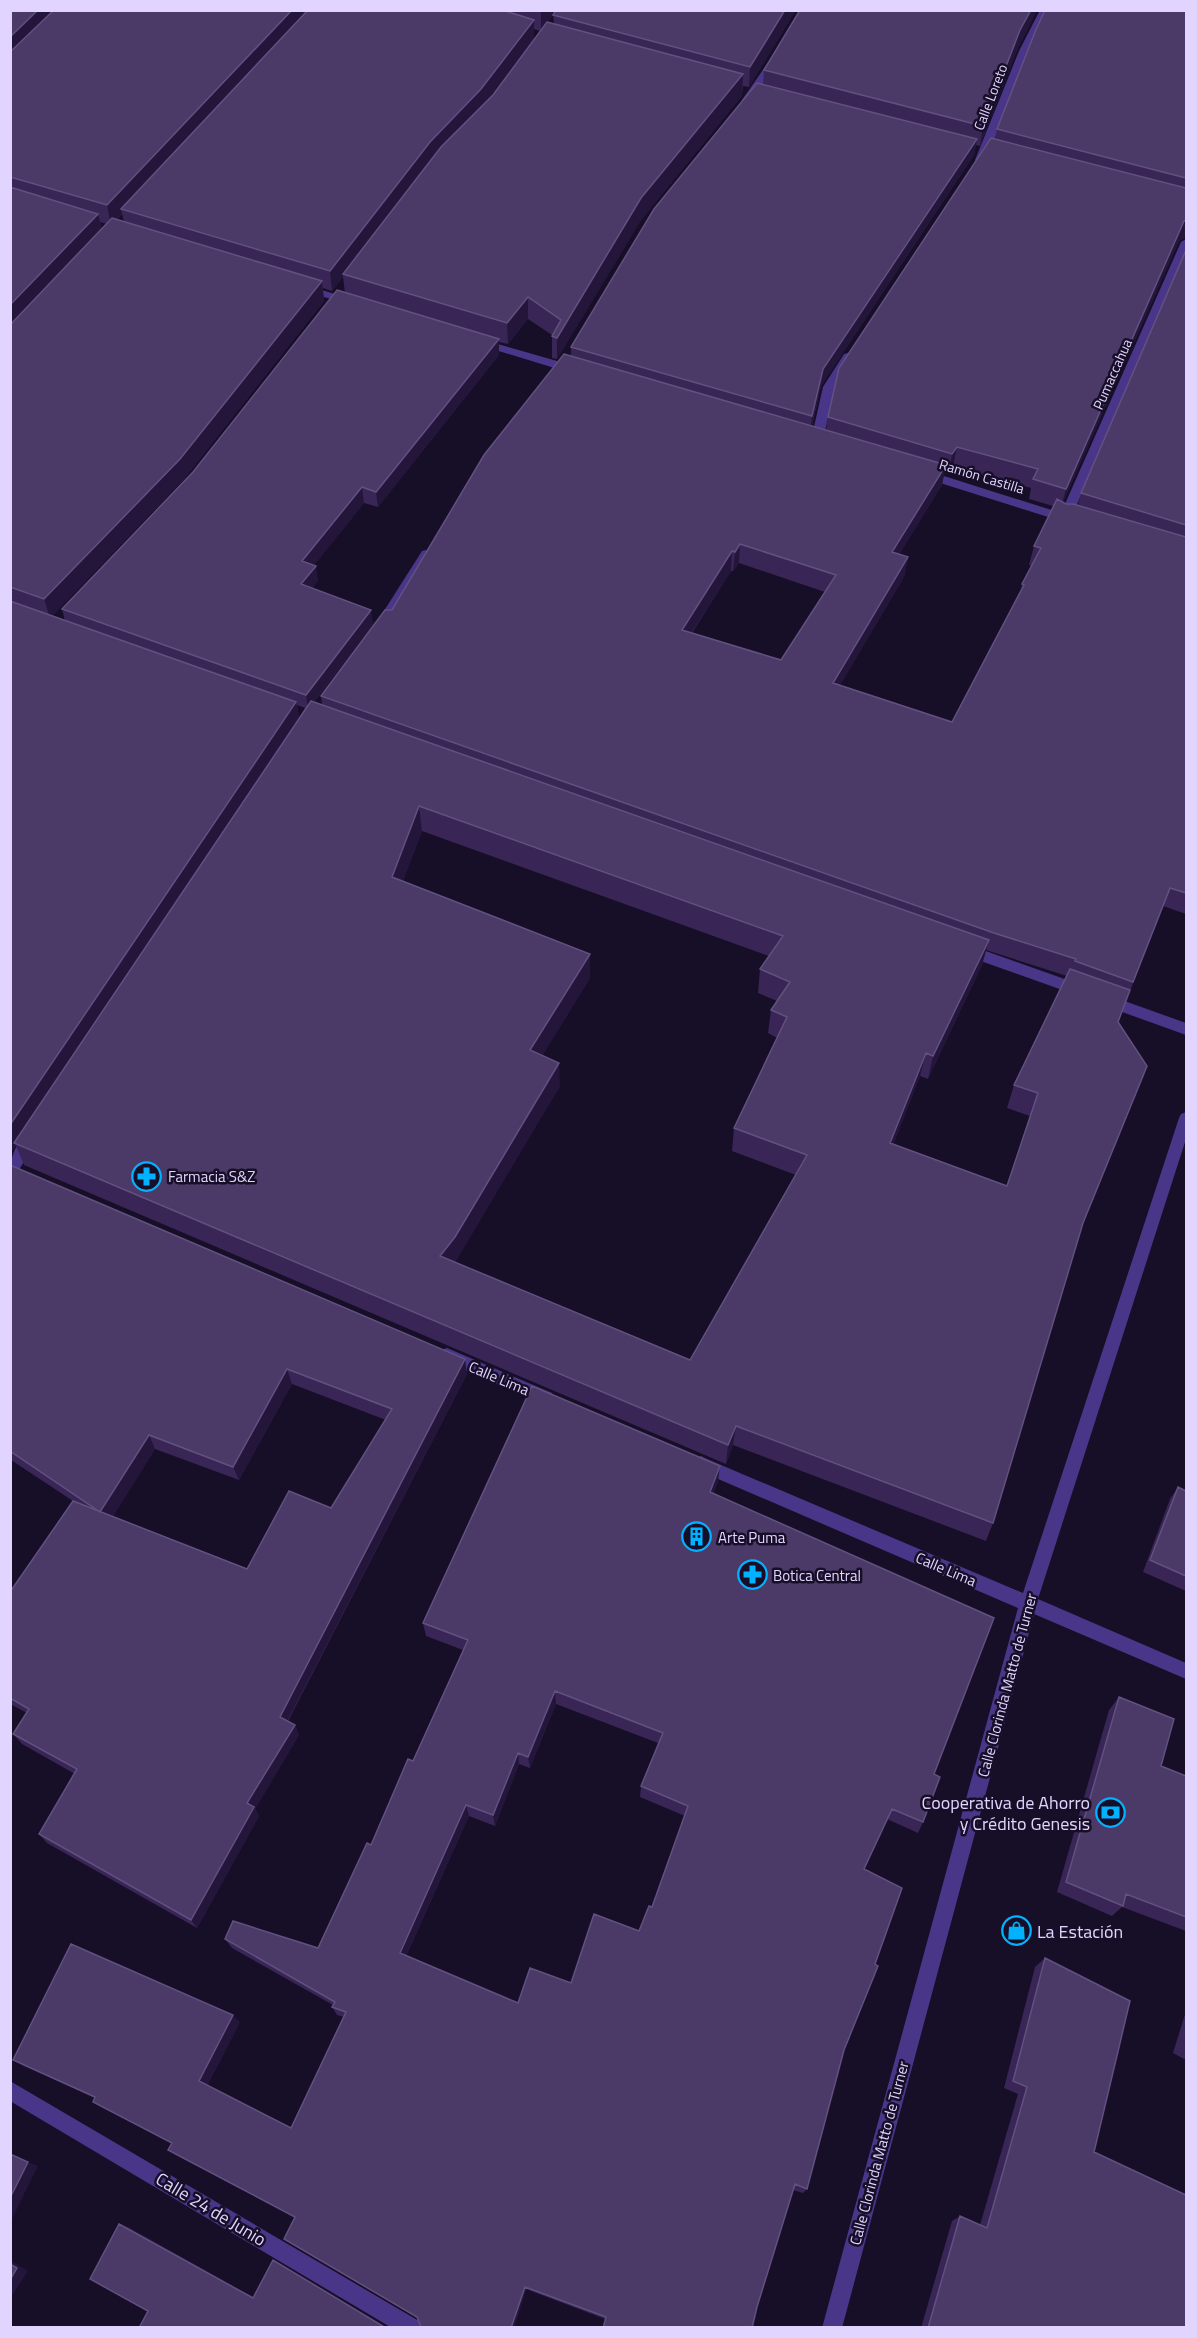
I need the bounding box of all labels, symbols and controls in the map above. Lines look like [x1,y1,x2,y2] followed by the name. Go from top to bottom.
[968,61,1012,133] street label: Calle Loreto
[1087,335,1137,413] street label: Pumaccahua
[937,453,1027,499] street label: Ramón Castilla
[131,1160,163,1192] pharmacy icon: Farmacia S&Z
[168,1165,255,1188] place label: Farmacia S&Z
[465,1355,533,1401] street label: Calle Lima
[681,1521,713,1553] building icon: Arte Puma
[718,1526,786,1549] place label: Arte Puma
[912,1546,980,1592] street label: Calle Lima
[736,1559,768,1591] pharmacy icon: Botica Central
[773,1564,861,1587] place label: Botica Central
[971,1590,1043,1780] street label: Calle Clorinda Matto de Turner
[922,1789,1090,1837] place label: Cooperativa de Ahorro y Crédito Genesis
[1095,1796,1127,1828] bank icon: Cooperativa de Ahorro y Crédito Genesis
[1000,1915,1032,1947] shop icon: La Estación
[1037,1918,1123,1945] place label: La Estación
[843,2058,915,2248] street label: Calle Clorinda Matto de Turner
[151,2165,271,2253] street label: Calle 24 de Junio

